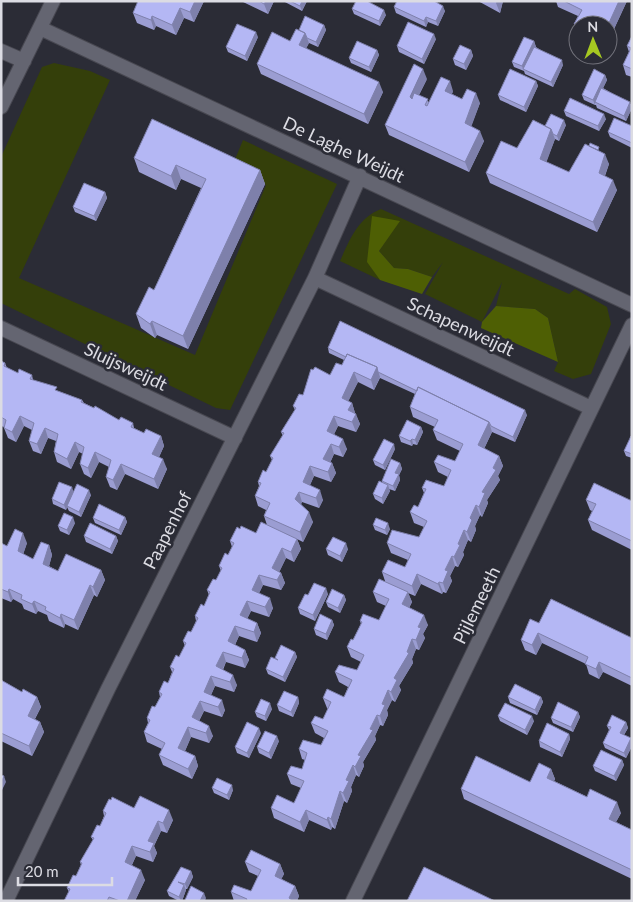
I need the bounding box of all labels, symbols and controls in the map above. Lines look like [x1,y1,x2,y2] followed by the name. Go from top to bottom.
[568,15,618,65] north arrow
[587,18,598,35] text: N
[280,111,409,187] street label: De Laghe Weijdt
[404,292,519,361] street label: Schapenweijdt
[81,337,171,395] street label: Sluijsweijdt
[138,487,196,573] street label: Paapenhof
[448,563,504,647] street label: Pijlemeeth
[18,854,111,886] scale bar
[25,862,59,880] text: 20 m

